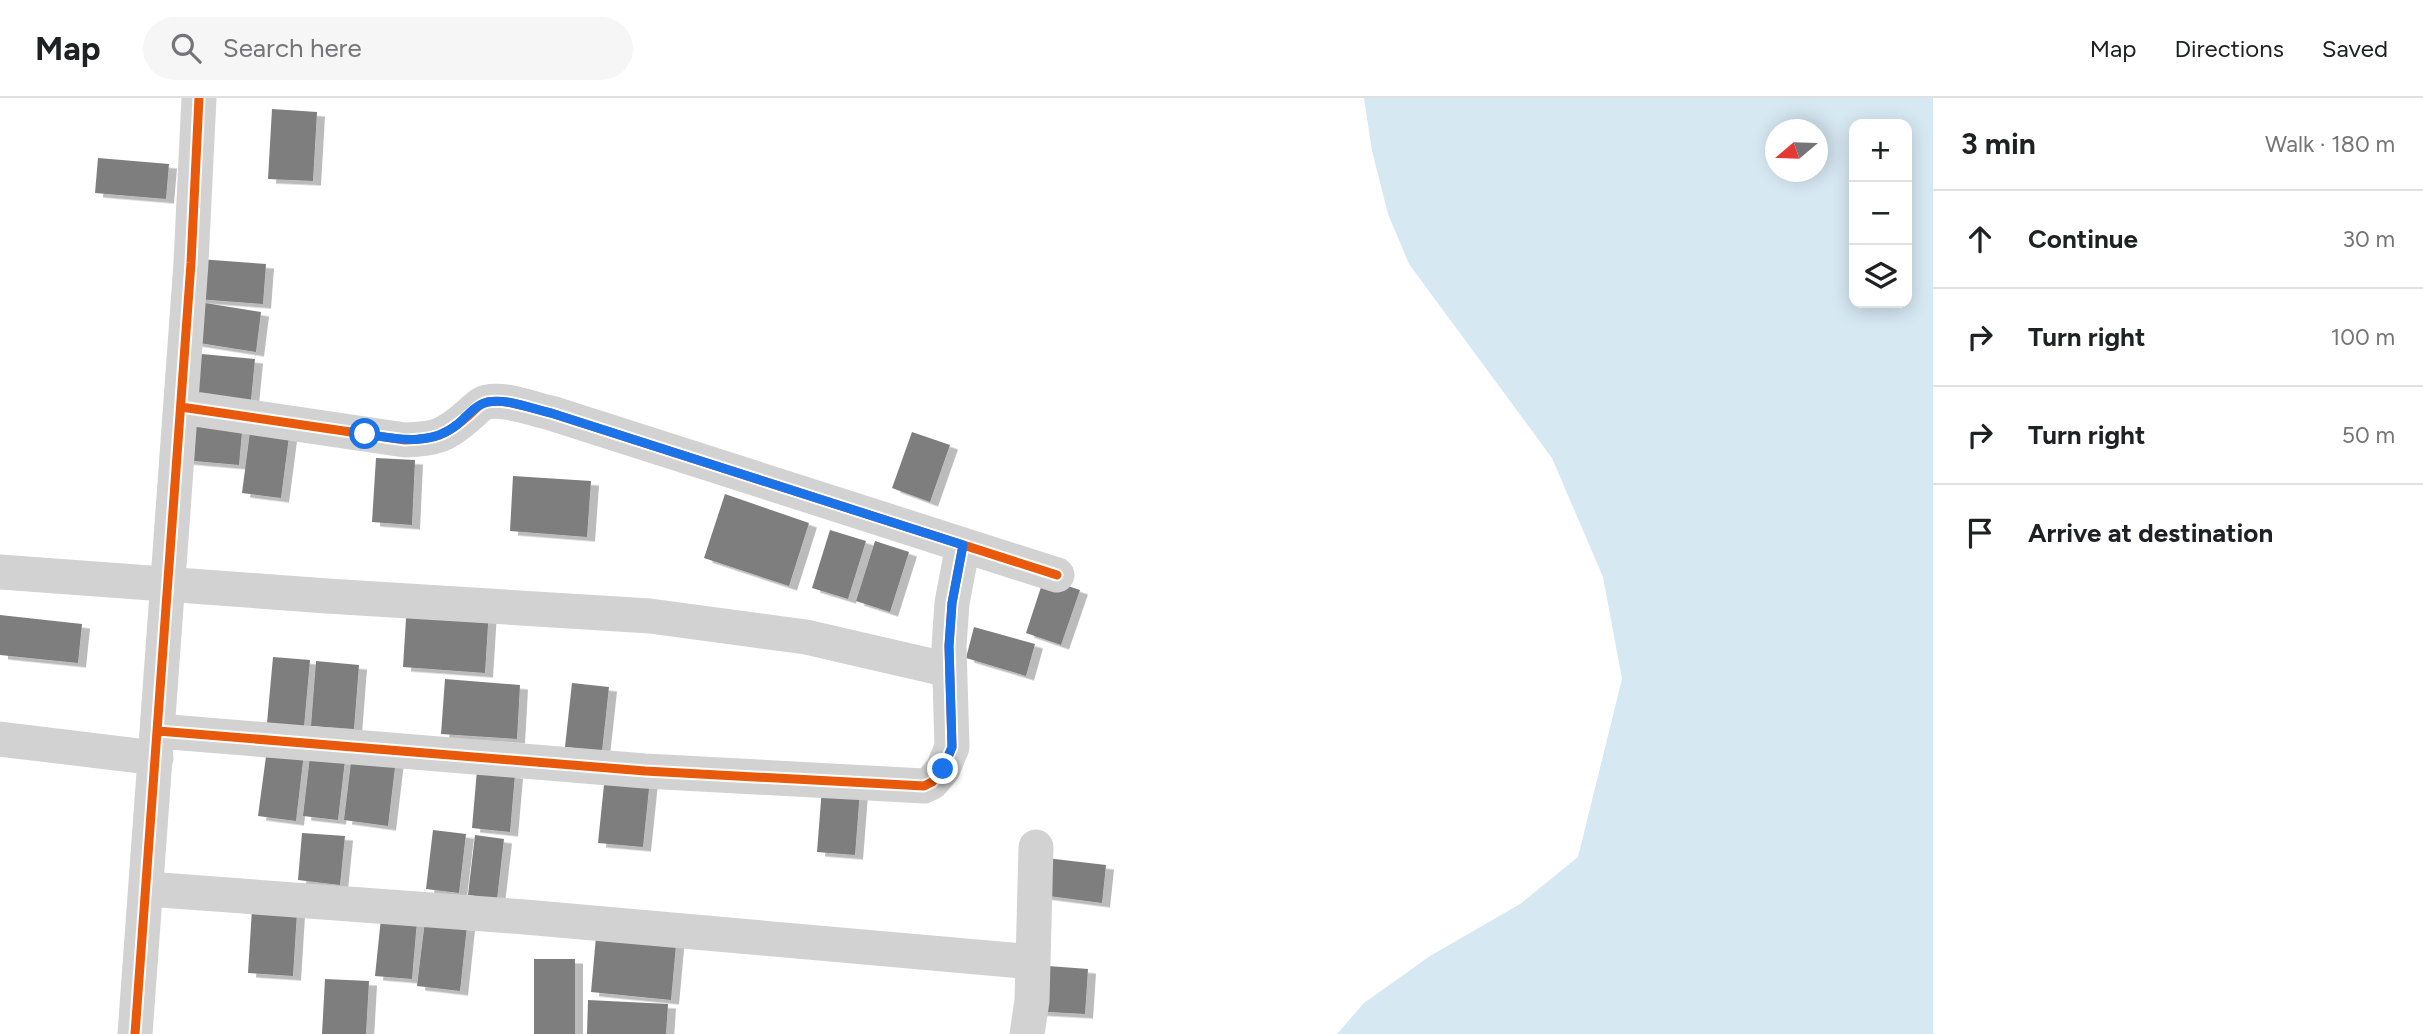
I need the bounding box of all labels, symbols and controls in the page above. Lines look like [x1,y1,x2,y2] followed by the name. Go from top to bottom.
[143,17,633,80] search box
[35,29,101,68] text: Map
[167,29,205,67] icon: search
[223,32,362,64] text: Search here
[2090,34,2136,63] text: Map
[2174,34,2284,63] text: Directions
[2322,34,2388,63] text: Saved
[1765,119,1828,182] north arrow
[1849,119,1912,308] map controls
[1849,119,1912,182] button: +
[1961,125,2036,162] text: 3 min
[2265,130,2395,158] text: Walk · 180 m
[1849,182,1912,245] button: −
[1961,220,1999,258] icon: ahead
[2028,223,2138,255] text: Continue
[2342,225,2395,253] text: 30 m
[1849,245,1912,308] button: layers
[1961,318,1999,356] icon: right
[2028,321,2145,353] text: Turn right
[2331,323,2395,351] text: 100 m
[1961,416,1999,454] icon: right
[349,418,380,449] route start
[2028,419,2145,451] text: Turn right
[2342,421,2395,449] text: 50 m
[1961,514,1999,552] icon: arrive
[2028,517,2273,549] text: Arrive at destination
[927,753,958,784] route end

